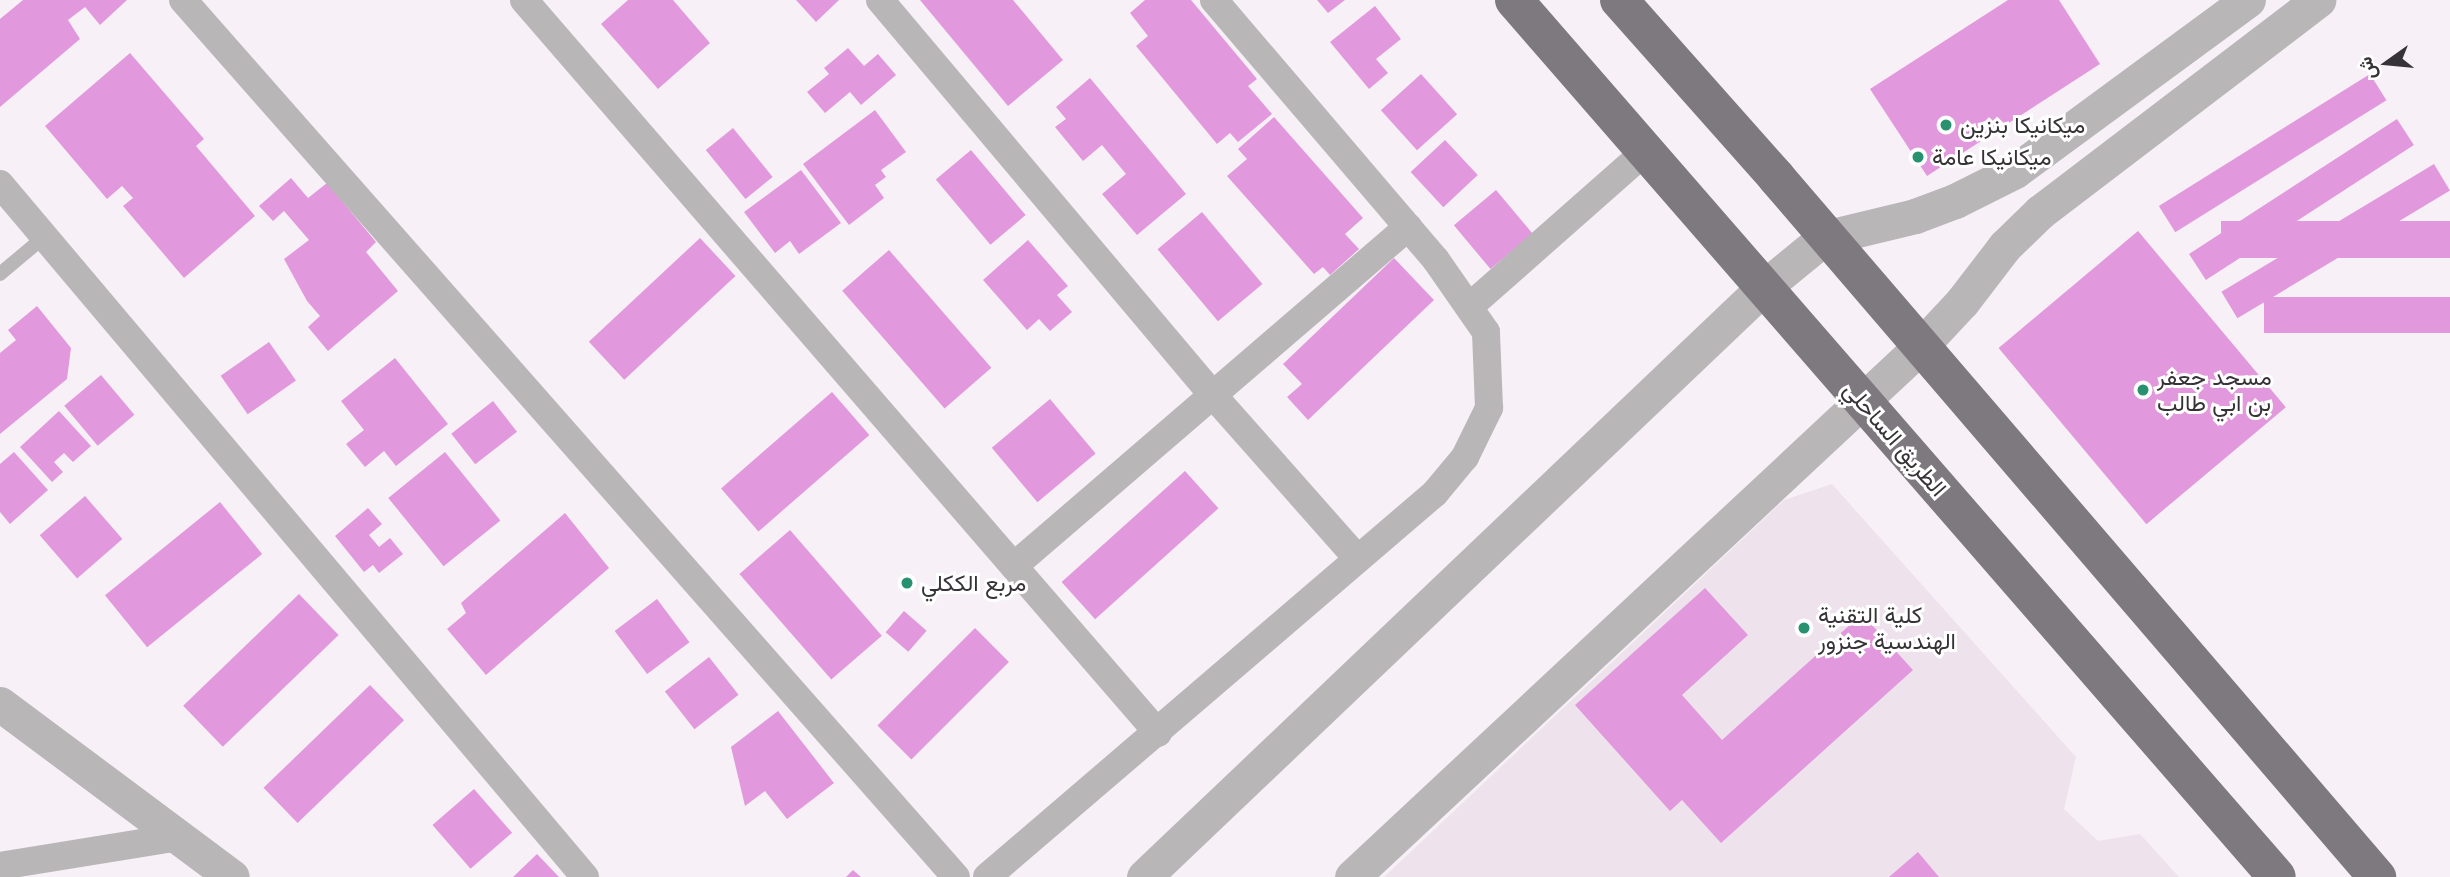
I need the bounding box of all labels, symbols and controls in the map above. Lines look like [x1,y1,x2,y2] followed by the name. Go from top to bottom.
[2352,28,2422,98] north arrow
[2352,54,2381,83] text: ش
[1960,111,2085,139] place label: ميكانيكا بنزين
[1938,117,1954,133] marker: ميكانيكا بنزين
[1932,143,2052,171] place label: ميكانيكا عامة
[1910,149,1926,165] marker: ميكانيكا عامة
[2157,363,2272,417] place label: مسجد جعفر بن ابي طالب
[1838,376,1952,502] street label: الطريق الساحلي
[2135,382,2151,398] marker: مسجد جعفر بن ابي طالب
[921,569,1026,597] place label: مربع الككلي
[899,575,915,591] marker: مربع الككلي
[1818,601,1956,655] place label: كلية التقنية الهندسية جنزور
[1796,620,1812,636] marker: كلية التقنية الهندسية جنزور

